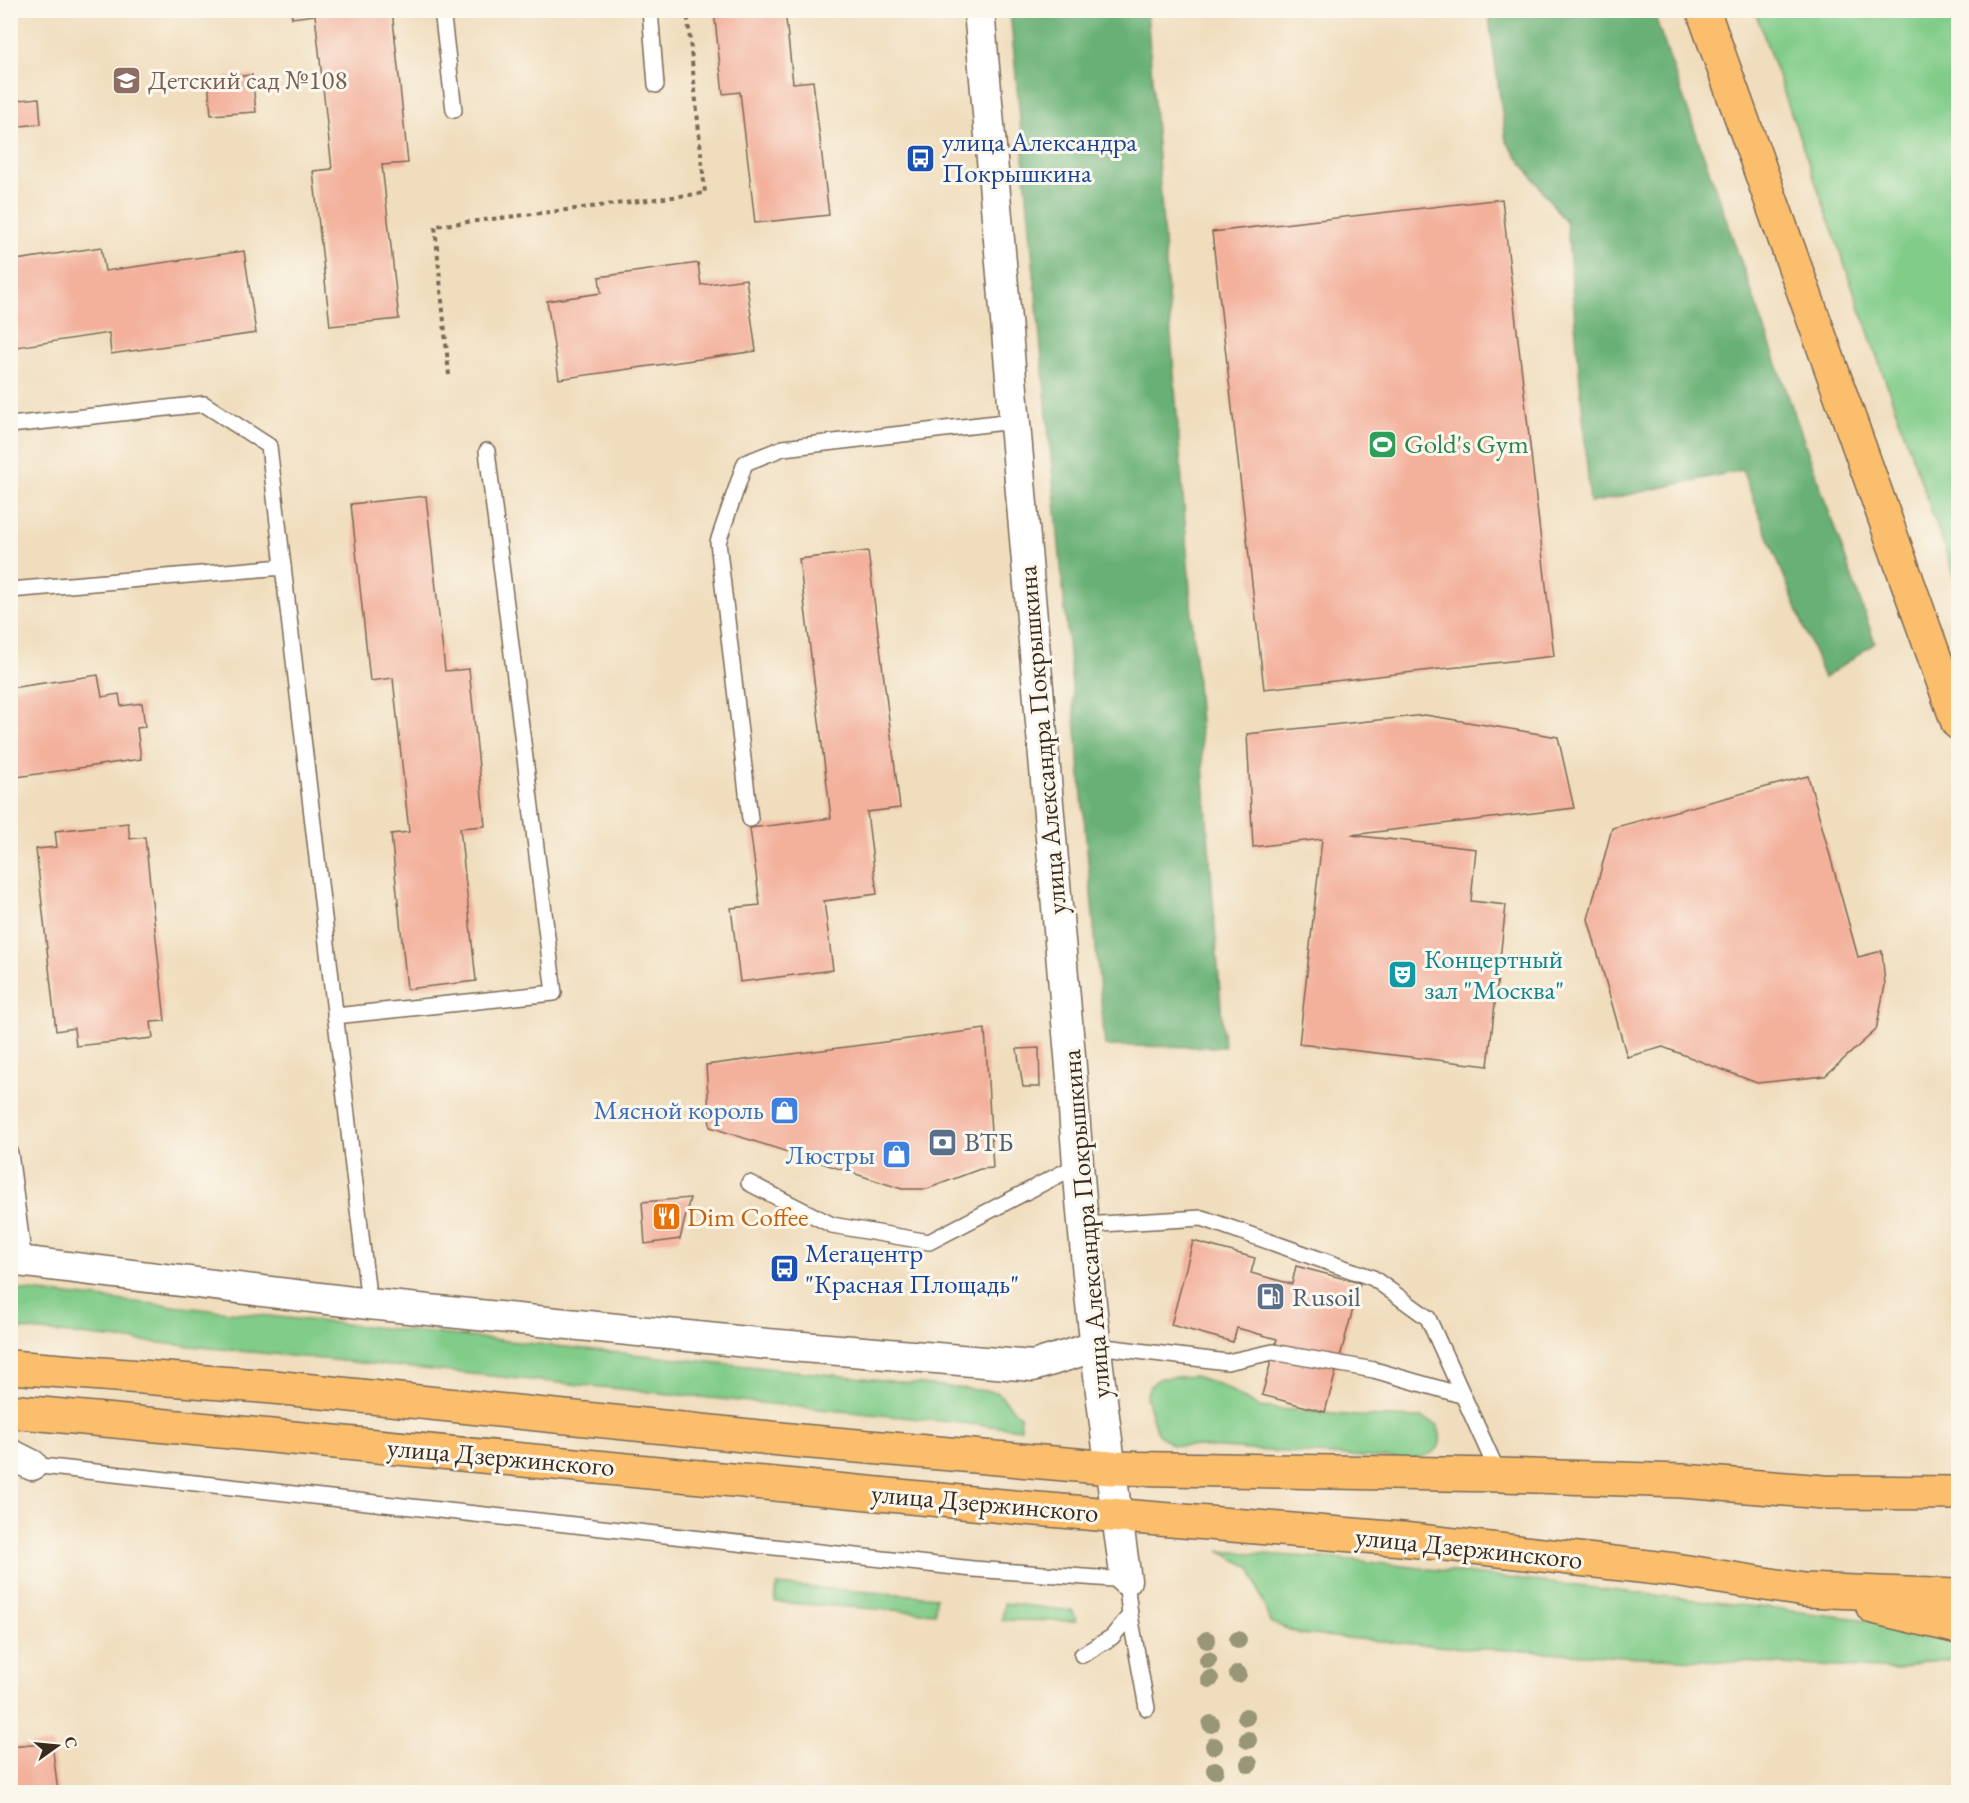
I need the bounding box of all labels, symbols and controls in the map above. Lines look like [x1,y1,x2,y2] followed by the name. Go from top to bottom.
[148,62,347,97] place label: Детский сад №108
[111,64,143,96] school or university icon: Детский сад №108
[942,124,1137,190] place label: улица Александра Покрышкина
[905,142,937,174] bus stop icon: улица Александра Покрышкина
[1404,426,1529,461] place label: Gold's Gym
[1367,428,1399,460] sports icon: Gold's Gym
[1009,564,1074,916] street label: улица Александра Покрышкина
[1424,941,1564,1007] place label: Концертный зал "Москва"
[1387,959,1419,991] theatre icon: Концертный зал "Москва"
[1053,1048,1118,1400] street label: улица Александра Покрышкина
[594,1092,764,1127] place label: Мясной король
[769,1094,801,1126] shop icon: Мясной король
[964,1124,1013,1159] place label: ВТБ
[927,1126,959,1158] bank icon: ВТБ
[785,1137,875,1172] place label: Люстры
[880,1139,912,1171] shop icon: Люстры
[687,1199,809,1234] place label: Dim Coffee
[650,1201,682,1233] restaurant icon: Dim Coffee
[805,1235,1019,1301] place label: Мегацентр "Красная Площадь"
[768,1253,800,1285] bus stop icon: Мегацентр "Красная Площадь"
[1292,1279,1361,1314] place label: Rusoil
[1255,1281,1287,1313] fuel station icon: Rusoil
[386,1429,616,1484] street label: улица Дзержинского
[870,1475,1100,1530] street label: улица Дзержинского
[1354,1518,1584,1577] street label: улица Дзержинского
[27,1716,87,1776] north arrow
[59,1734,83,1750] text: С

